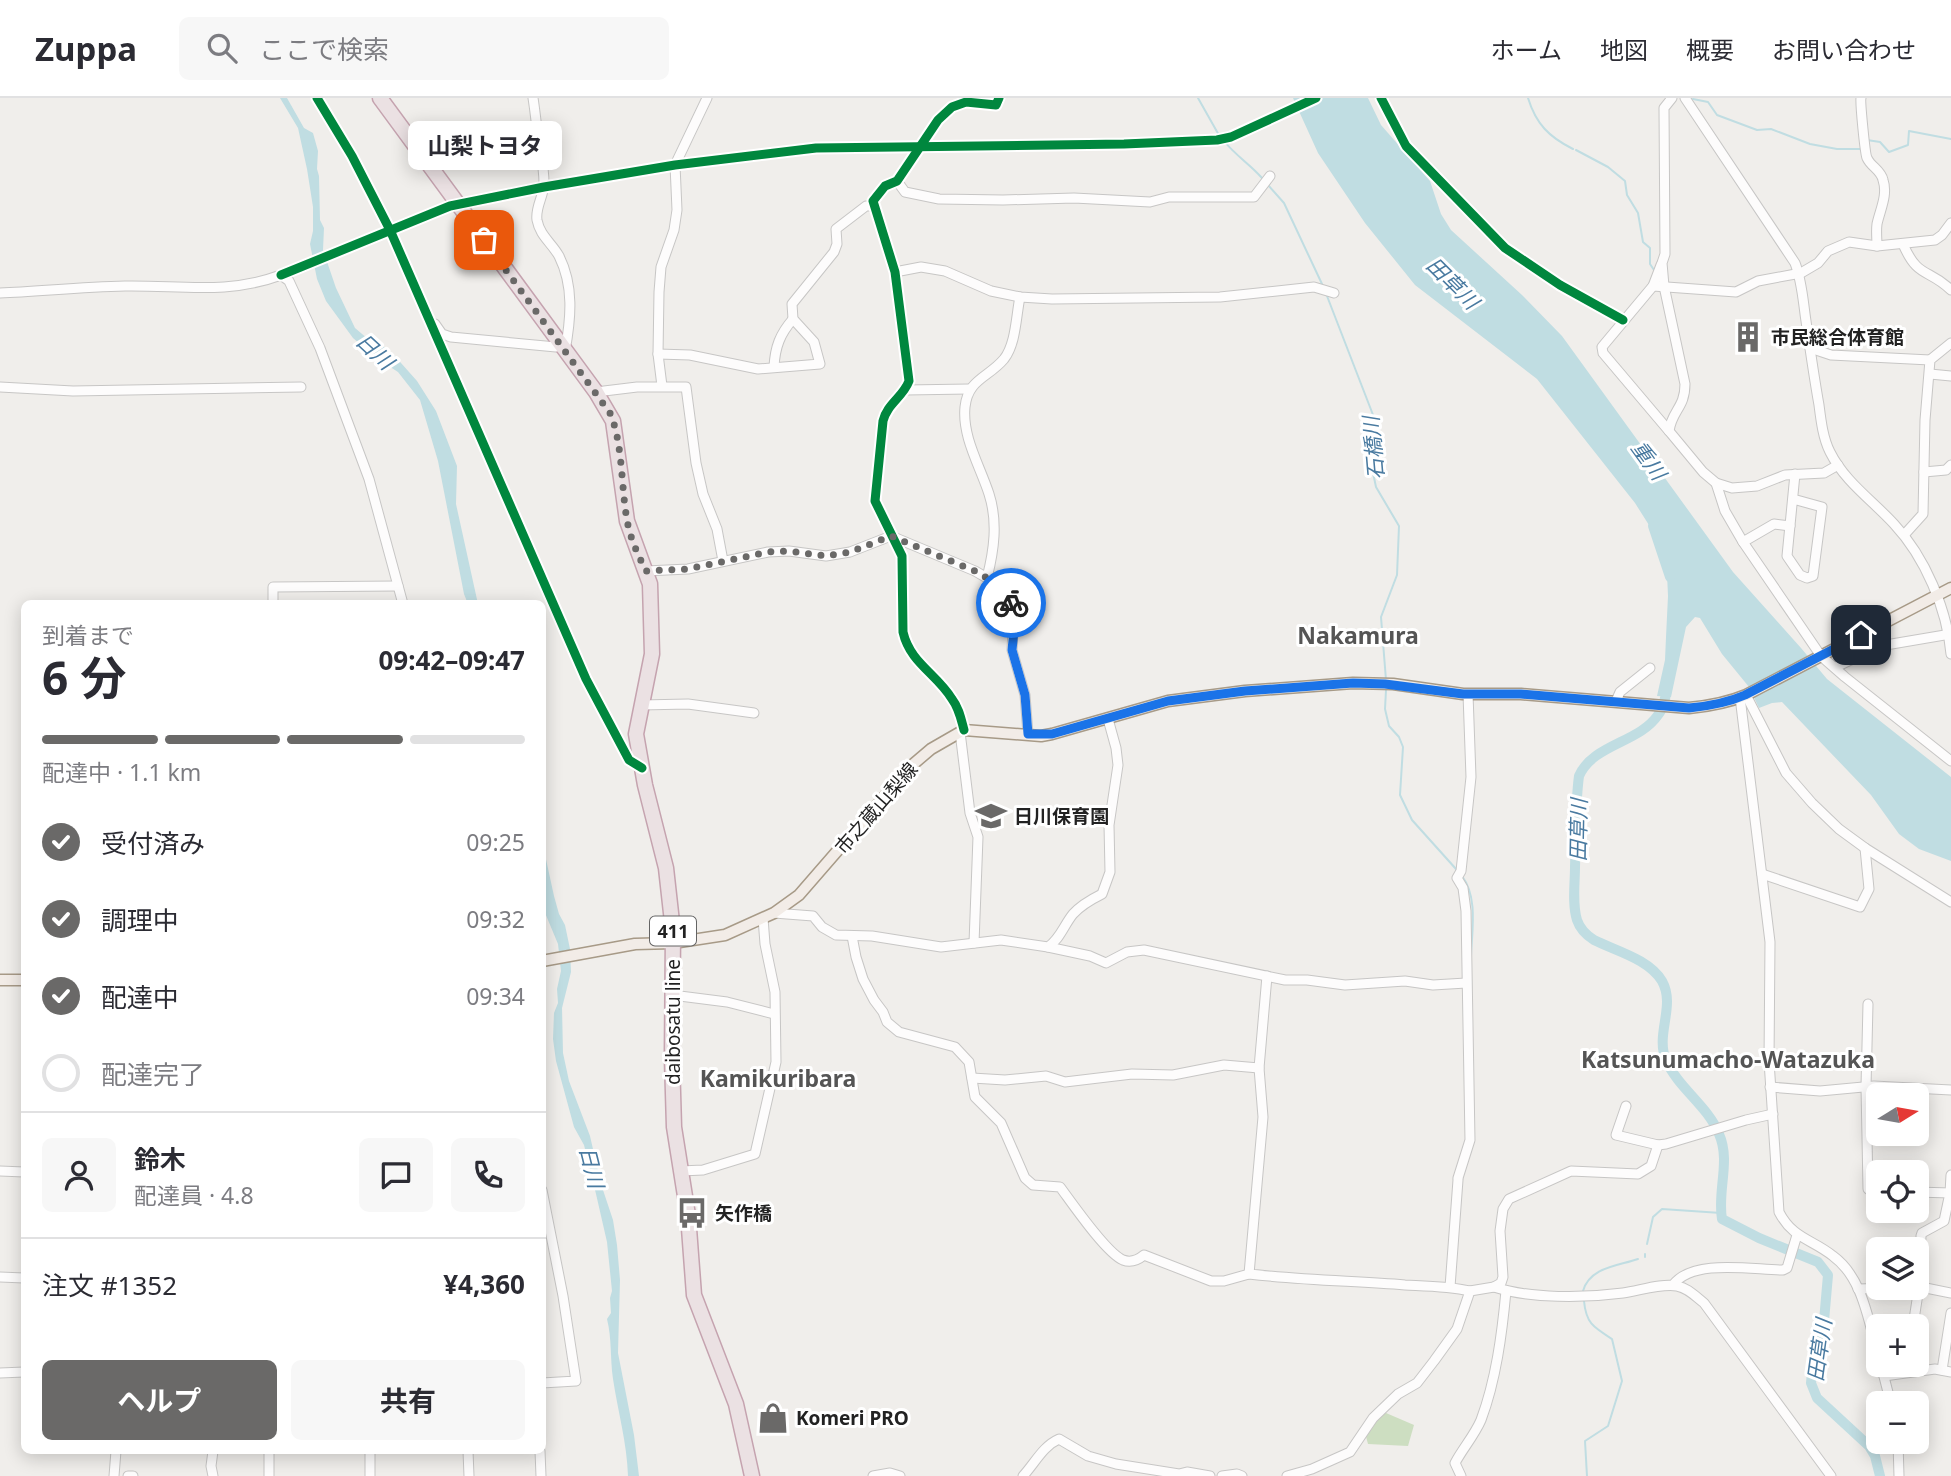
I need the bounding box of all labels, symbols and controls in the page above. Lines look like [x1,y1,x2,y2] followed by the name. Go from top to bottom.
[179,17,669,80] search box
[35,26,137,71] text: Zuppa
[203,29,241,67] icon: search
[259,31,389,67] text: ここで検索
[1491,33,1562,66] text: ホーム
[1600,33,1648,66] text: 地図
[1686,33,1734,66] text: 概要
[1772,33,1916,66] text: お問い合わせ
[407,121,561,170] callout: 山梨トヨタ
[428,129,543,161] text: 山梨トヨタ
[454,210,514,270] pin
[465,221,503,259] icon: bag
[1421,251,1487,317] water label: 田草川
[1731,320,1765,354] building icon: 市民総合体育館
[1771,324,1904,350] place label: 市民総合体育館
[350,326,401,377] water label: 日川
[1356,413,1390,481] water label: 石橋川
[1625,435,1674,487] water label: 重川
[976,568,1046,638] courier
[992,584,1030,622] icon: bike
[1831,605,1891,665] pin
[1842,616,1880,654] icon: home
[42,619,134,651] text: 到着まで
[1297,619,1419,651] district label: Nakamura
[378,642,525,678] text: 09:42–09:47
[42,646,126,708] text: 6 分
[42,756,201,788] text: 配達中 · 1.1 km
[829,756,923,860] street label: 市之蔵山梨線
[1563,796,1593,862] water label: 田草川
[974,799,1008,833] school or university icon: 日川保育園
[1014,803,1109,829] place label: 日川保育園
[42,823,80,861] icon: check
[101,825,205,861] text: 受付済み
[466,826,525,858] text: 09:25
[42,900,80,938] icon: check
[101,902,179,938] text: 調理中
[466,903,525,935] text: 09:32
[650,916,696,946] road number: 411
[660,959,686,1085] street label: daibosatu line
[42,977,80,1015] icon: check
[101,979,179,1015] text: 配達中
[466,980,525,1012] text: 09:34
[1581,1043,1875,1075] district label: Katsunumacho-Watazuka
[101,1056,205,1092] text: 配達完了
[700,1062,856,1094] district label: Kamikuribara
[1866,1083,1928,1146] north arrow
[1866,1083,1929,1454] map controls
[42,1138,116,1212] button: person
[359,1138,433,1212] button: chat
[451,1138,525,1212] button: phone
[134,1141,186,1177] text: 鈴木
[573,1143,611,1193] water label: 日川
[1866,1160,1929,1223] button: locate
[134,1179,254,1211] text: 配達員 · 4.8
[675,1196,709,1230] bus stop icon: 矢作橋
[715,1200,772,1226] place label: 矢作橋
[1866,1237,1929,1300] button: layers
[443,1266,525,1302] text: ¥4,360
[42,1267,177,1303] text: 注文 #1352
[1866,1314,1929,1377] button: +
[1801,1315,1838,1383] water label: 田草川
[42,1360,277,1440] button: ヘルプ
[291,1360,525,1440] button: 共有
[1866,1391,1929,1454] button: −
[756,1401,790,1435] shop icon: Komeri PRO
[796,1405,909,1431] place label: Komeri PRO

